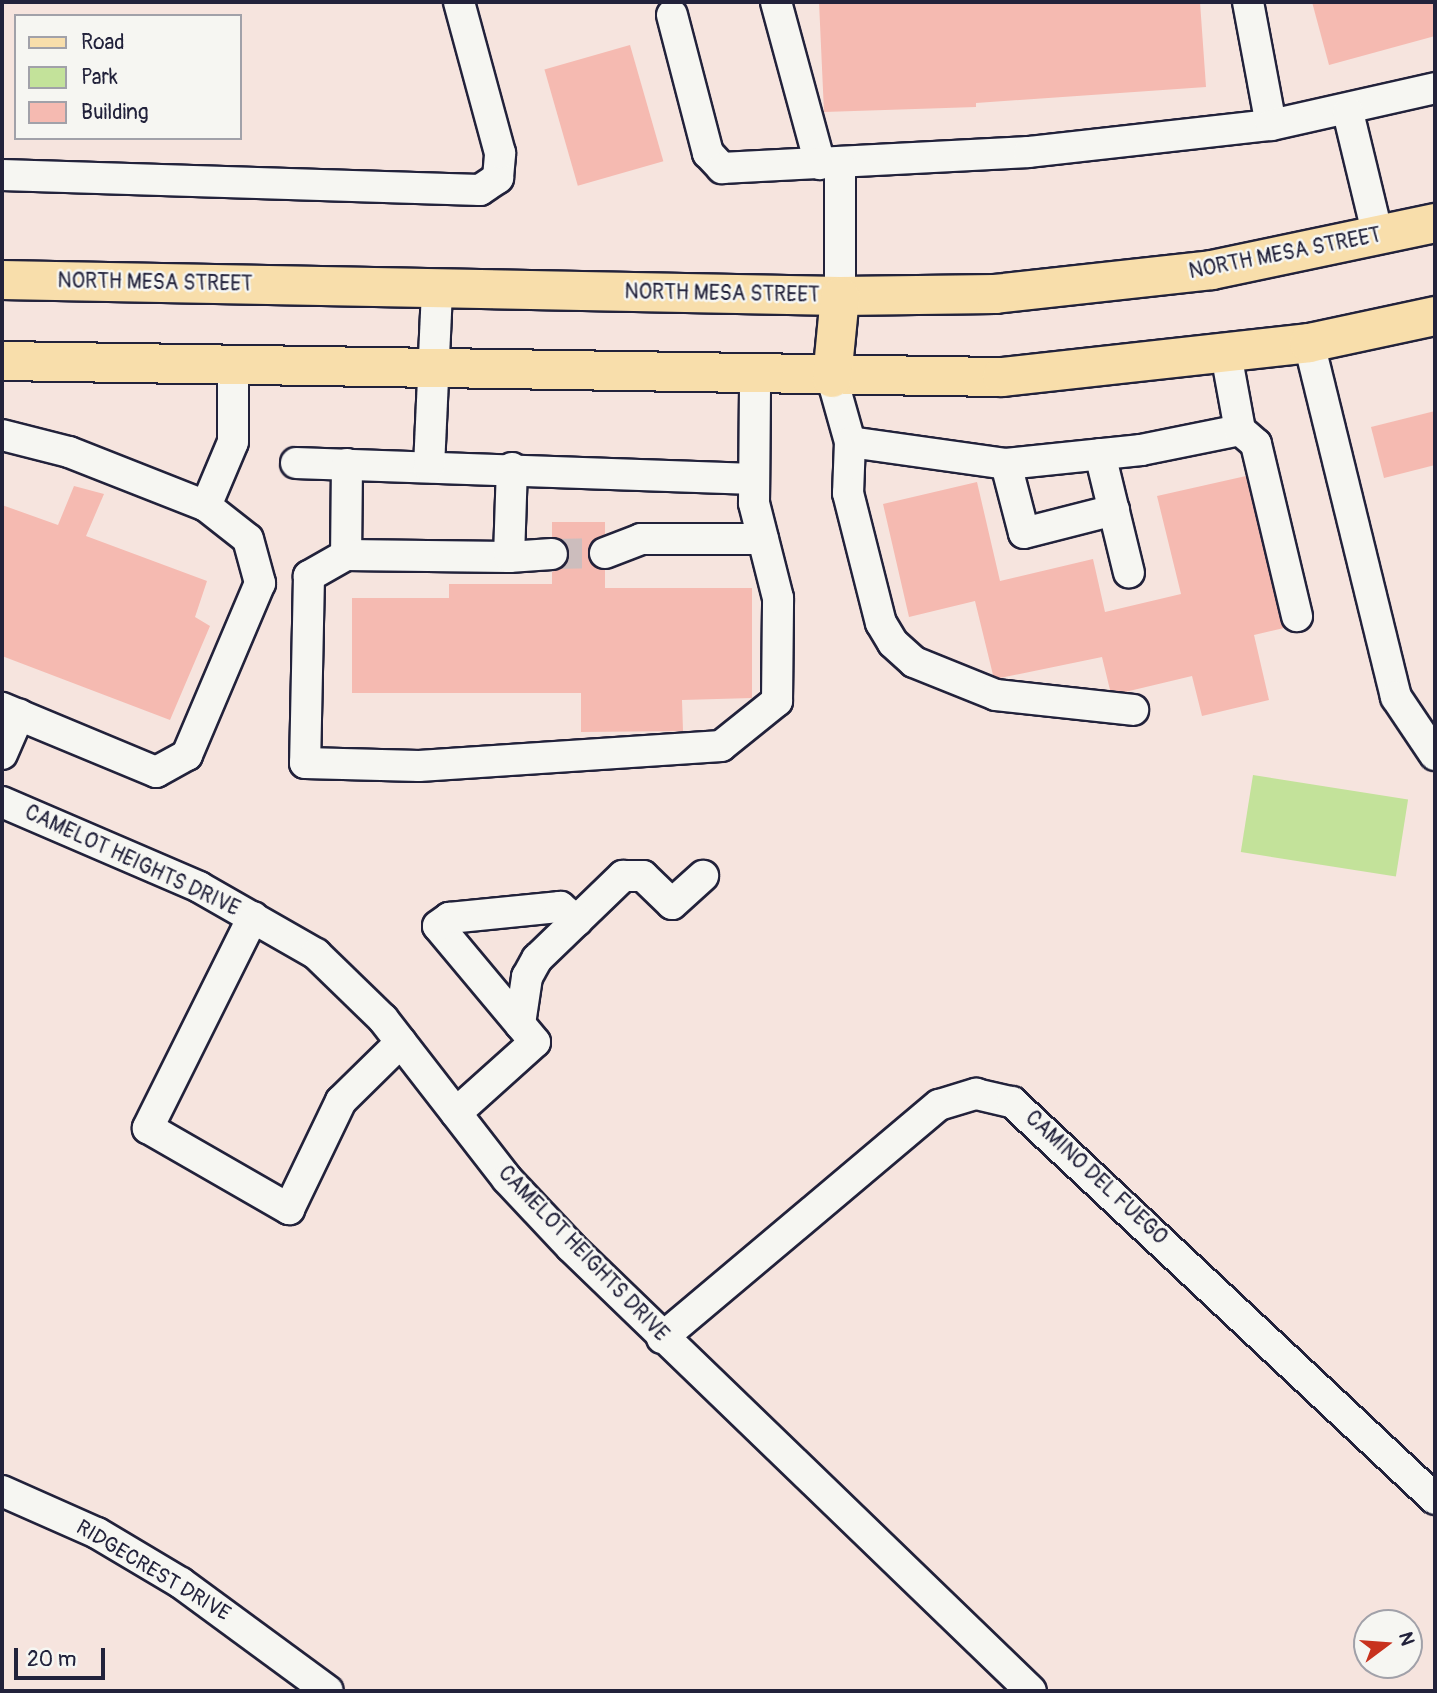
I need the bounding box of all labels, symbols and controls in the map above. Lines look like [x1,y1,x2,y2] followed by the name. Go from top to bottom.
[14,14,242,140] legend
[81,29,125,56] text: Road
[81,64,118,91] text: Park
[81,99,148,126] text: Building
[1187,223,1383,285] street label: NORTH MESA STREET
[57,269,253,297] street label: NORTH MESA STREET
[624,280,820,308] street label: NORTH MESA STREET
[21,800,243,922] street label: CAMELOT HEIGHTS DRIVE
[1020,1106,1172,1250] street label: CAMINO DEL FUEGO
[493,1161,673,1347] street label: CAMELOT HEIGHTS DRIVE
[71,1515,235,1627] street label: RIDGECREST DRIVE
[1353,1609,1423,1679] north arrow
[1393,1629,1420,1648] text: N
[18,1634,108,1678] scale bar
[27,1646,76,1673] text: 20 m

